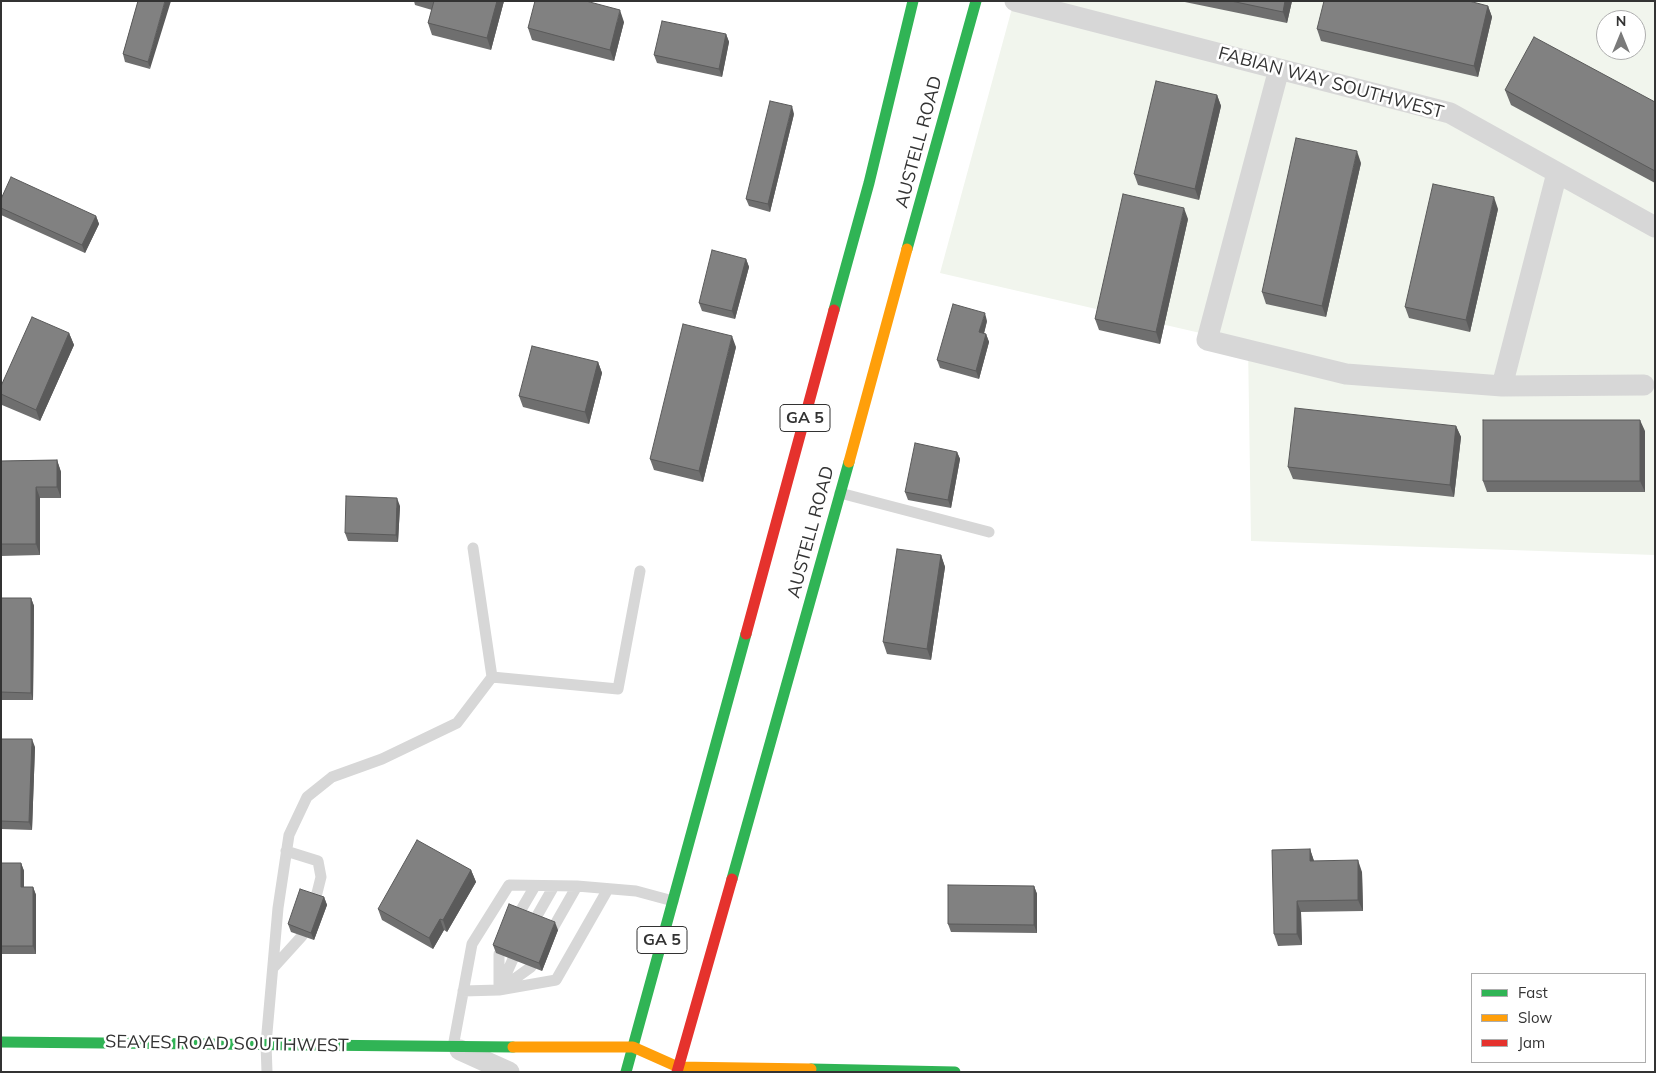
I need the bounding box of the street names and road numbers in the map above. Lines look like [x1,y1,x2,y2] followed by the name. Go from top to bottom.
[1216,42,1446,124] street label: FABIAN WAY SOUTHWEST
[891,74,947,210] street label: AUSTELL ROAD
[780,404,830,432] road number: GA 5
[783,464,839,600] street label: AUSTELL ROAD
[637,926,687,954] road number: GA 5
[105,1031,349,1057] street label: SEAYES ROAD SOUTHWEST

